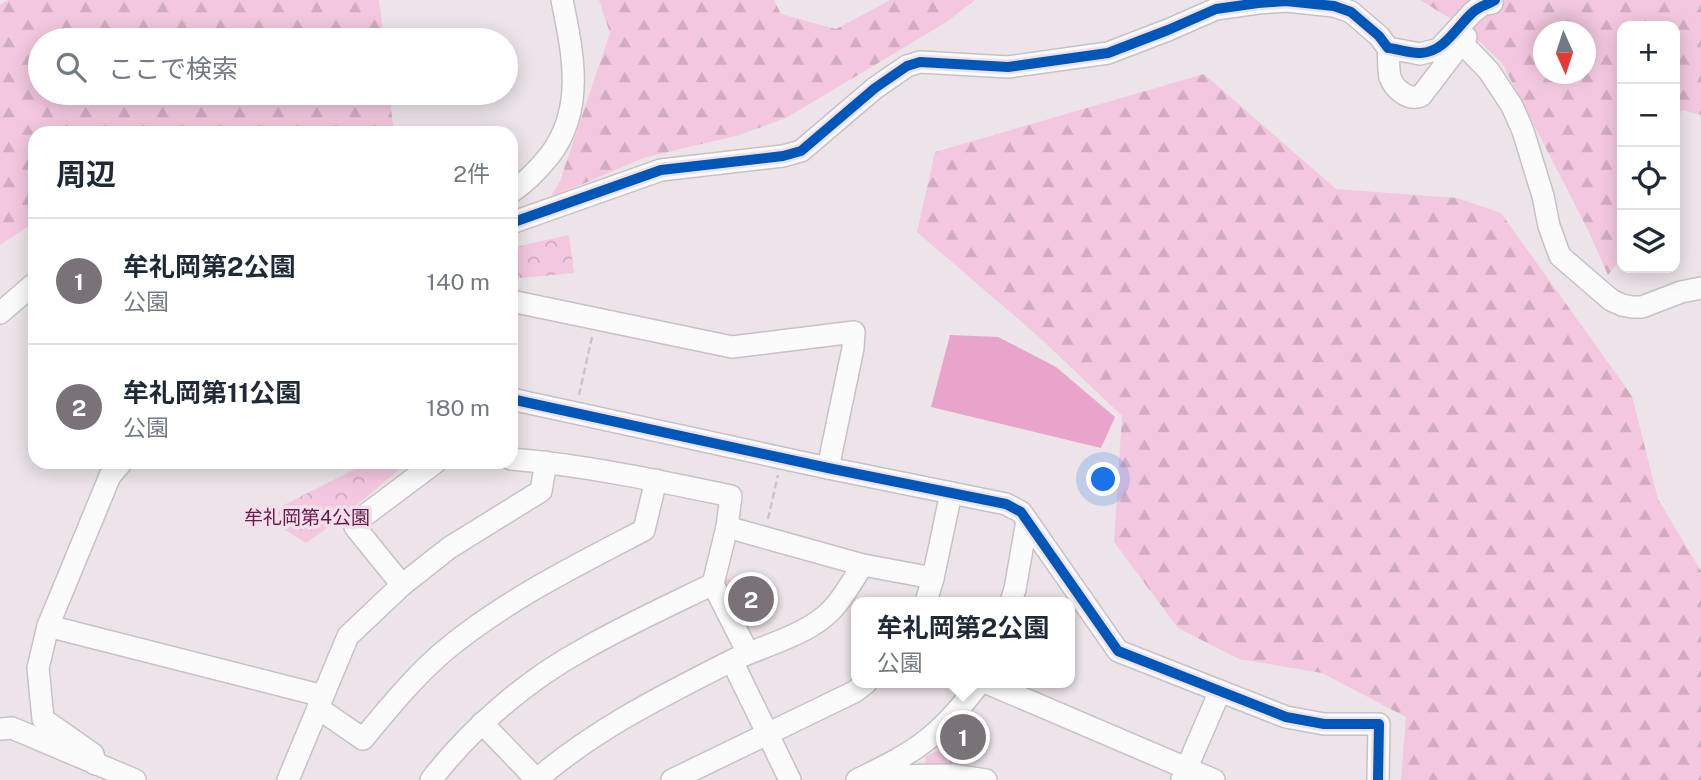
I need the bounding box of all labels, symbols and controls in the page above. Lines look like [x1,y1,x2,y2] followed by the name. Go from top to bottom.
[1533,21,1596,84] north arrow
[1617,21,1680,273] map controls
[1617,21,1680,84] button: +
[28,28,518,105] search box
[52,48,90,86] icon: search
[108,53,238,84] text: ここで検索
[1617,84,1680,147] button: −
[1617,147,1680,210] button: locate
[56,156,116,192] text: 周辺
[453,160,490,187] text: 2件
[1617,210,1680,273] button: layers
[123,251,296,282] text: 牟礼岡第2公園
[74,268,84,295] text: 1
[427,268,490,295] text: 140 m
[123,288,169,315] text: 公園
[123,377,301,408] text: 牟礼岡第11公園
[72,394,86,421] text: 2
[426,394,490,421] text: 180 m
[123,414,169,441] text: 公園
[1086,462,1120,496] your location
[244,506,370,528] park label: 牟礼岡第4公園
[728,573,774,625] pin: 2
[851,597,1075,688] popup
[877,612,1049,643] text: 牟礼岡第2公園
[877,649,923,676] text: 公園
[940,711,986,763] pin: 1

